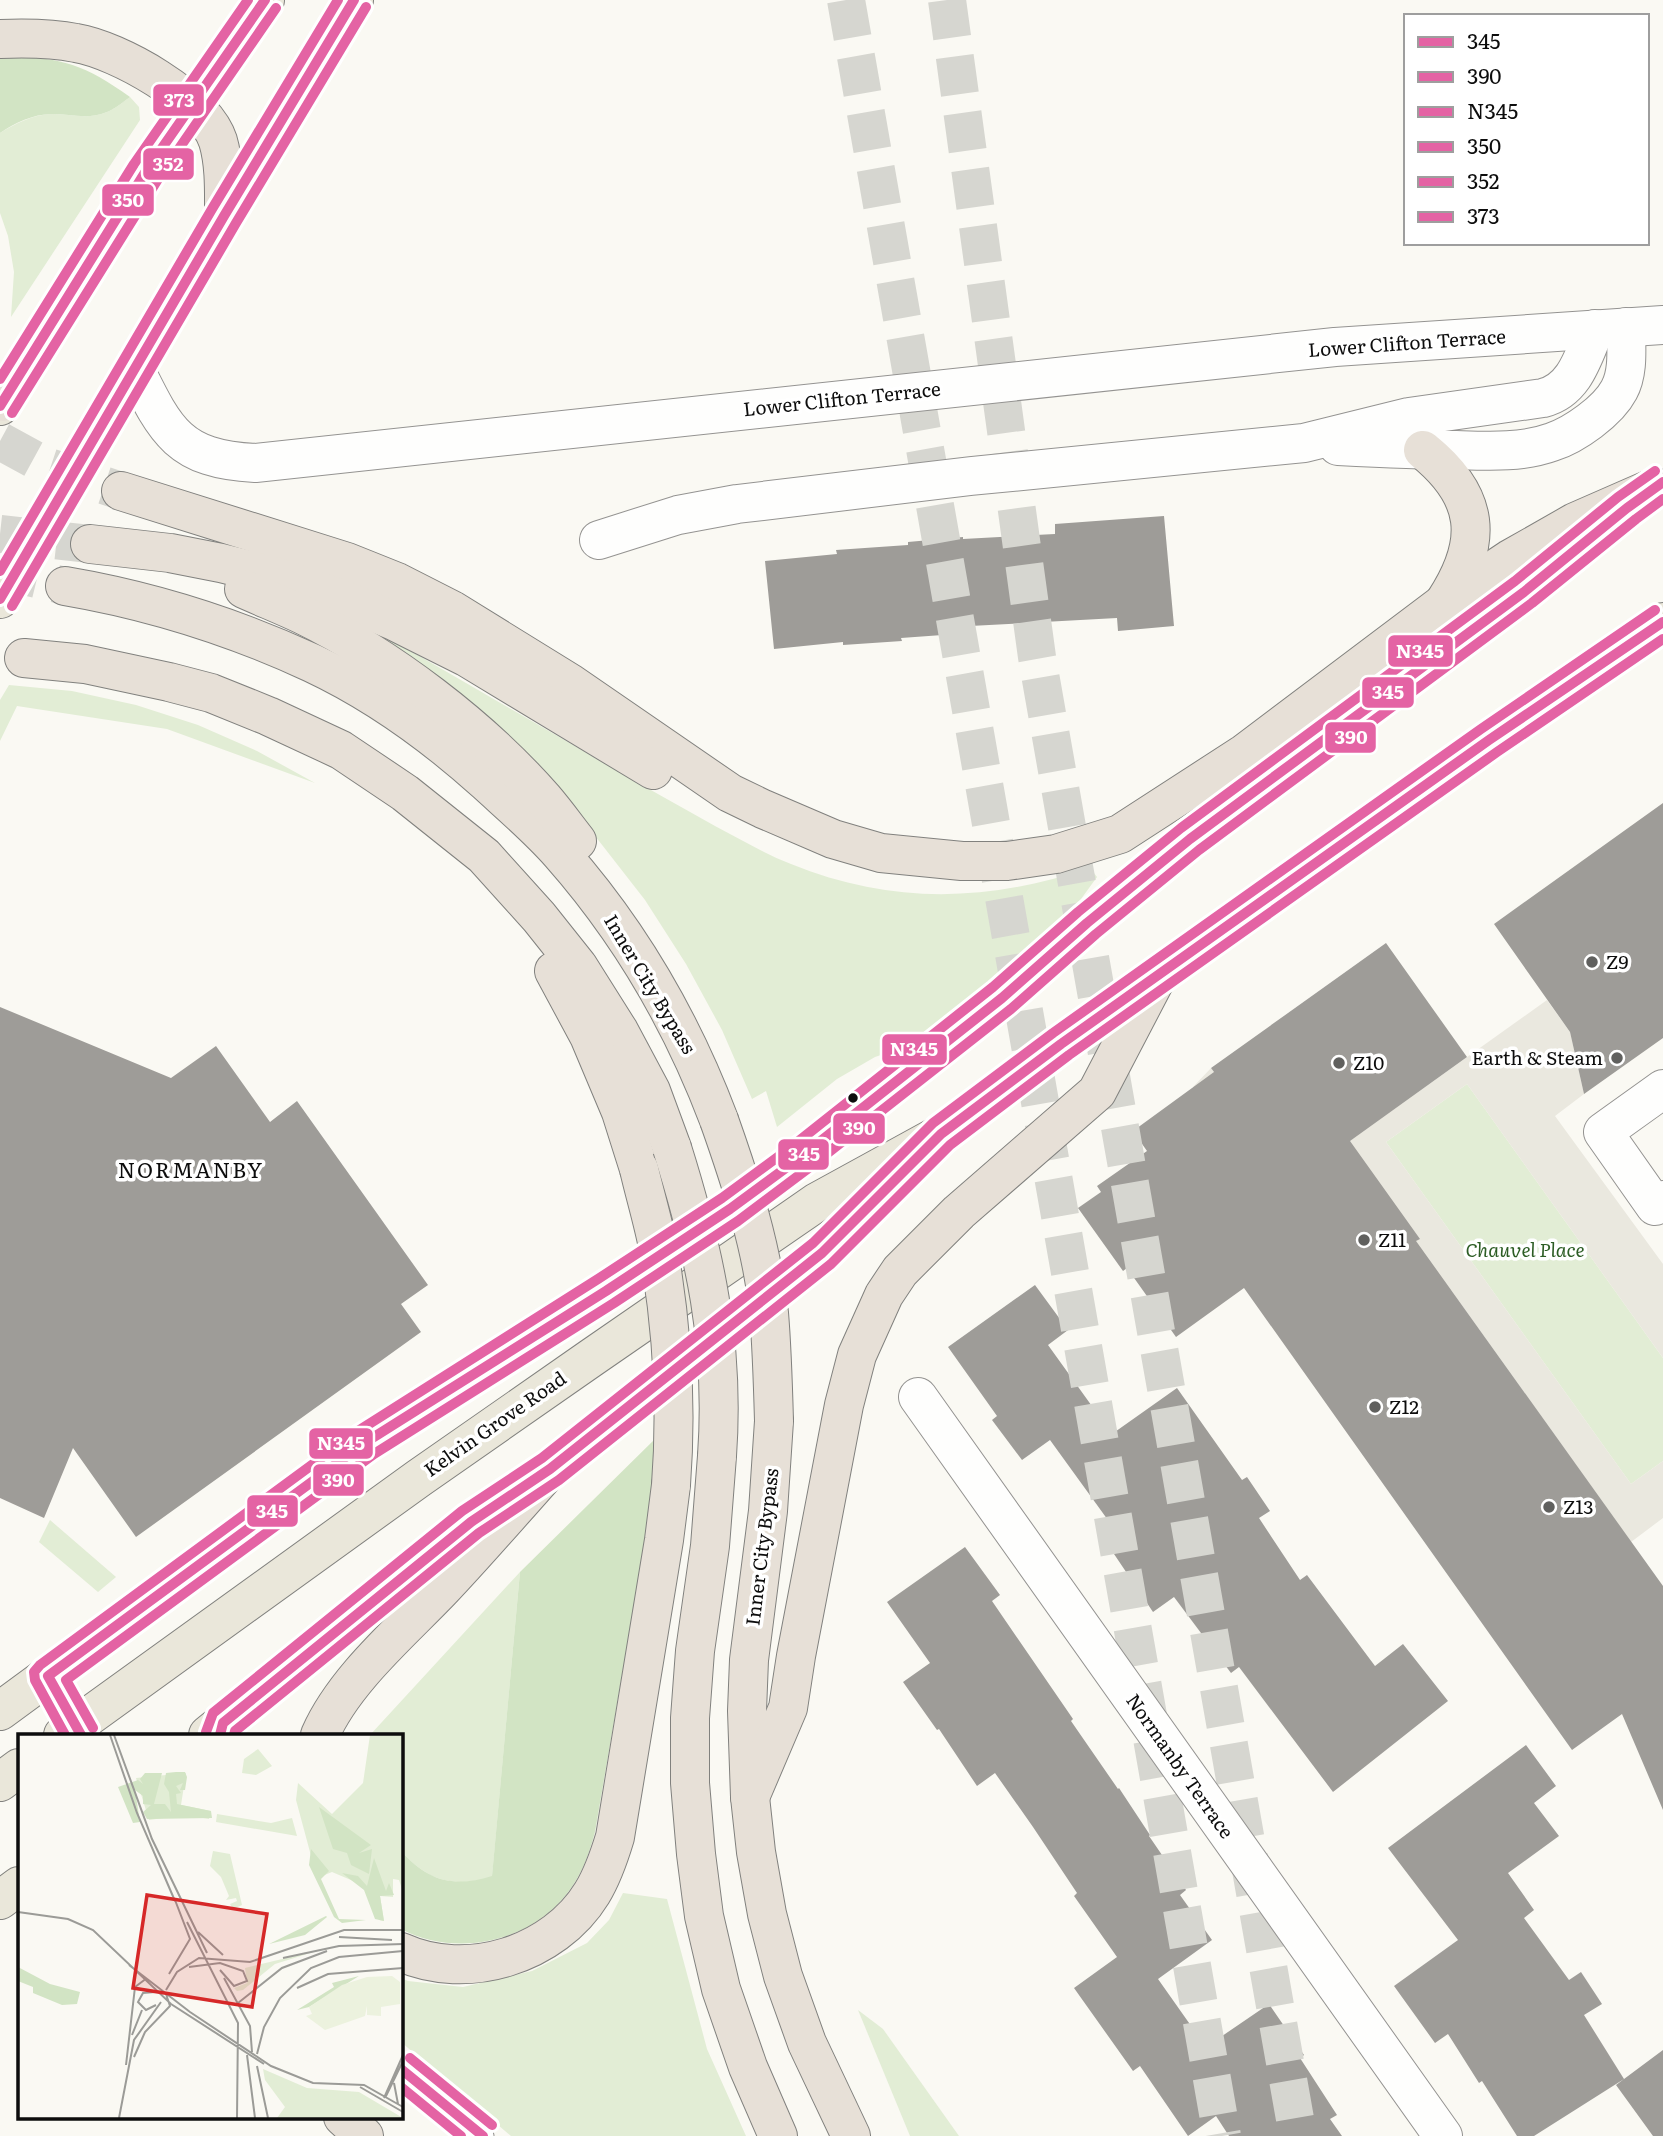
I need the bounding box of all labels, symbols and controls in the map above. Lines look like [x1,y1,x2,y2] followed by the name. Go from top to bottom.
[1404,14,1649,245] legend
[1467,24,1501,55] text: 345
[1467,59,1502,90] text: 390
[152,83,205,117] line badge: 373
[163,85,195,113] text: 373
[1467,94,1518,125] text: N345
[1467,129,1501,160] text: 350
[142,147,195,181] line badge: 352
[153,149,183,177] text: 352
[1467,164,1499,195] text: 352
[101,183,155,217] line badge: 350
[112,185,145,213] text: 350
[1467,199,1500,230] text: 373
[1307,321,1507,363] street label: Lower Clifton Terrace
[742,374,942,422] street label: Lower Clifton Terrace
[1387,634,1454,668] line badge: N345
[1396,636,1444,664] text: N345
[1361,676,1415,709] line badge: 345
[1372,677,1404,705] text: 345
[1324,721,1377,754] line badge: 390
[1334,722,1368,750] text: 390
[598,908,704,1059] street label: Inner City Bypass
[1606,947,1628,975] place label: Z9
[1584,954,1600,970] marker: Z9
[881,1033,948,1066] line badge: N345
[890,1034,938,1062] text: N345
[1472,1043,1603,1071] place label: Earth & Steam
[1353,1048,1384,1076] place label: Z10
[1609,1050,1625,1066] marker: Earth & Steam
[1331,1055,1347,1071] marker: Z10
[846,1091,860,1105] unlabelled marker
[832,1112,886,1145] line badge: 390
[842,1113,876,1141] text: 390
[777,1138,830,1171] line badge: 345
[788,1139,820,1167] text: 345
[118,1153,264,1184] district label: NORMANBY
[1378,1225,1406,1253] place label: Z11
[1356,1232,1372,1248] marker: Z11
[1465,1235,1585,1263] park label: Chauvel Place
[418,1363,571,1483] street label: Kelvin Grove Road
[1389,1392,1419,1420] place label: Z12
[1367,1399,1383,1415] marker: Z12
[308,1427,374,1460] line badge: N345
[317,1428,365,1456] text: N345
[312,1463,365,1497] line badge: 390
[321,1465,355,1493] text: 390
[737,1466,785,1627] street label: Inner City Bypass
[1563,1492,1594,1520] place label: Z13
[246,1494,299,1528] line badge: 345
[256,1496,288,1524] text: 345
[1541,1499,1557,1515] marker: Z13
[1120,1687,1241,1844] street label: Normanby Terrace
[18,1734,402,2118] inset map

